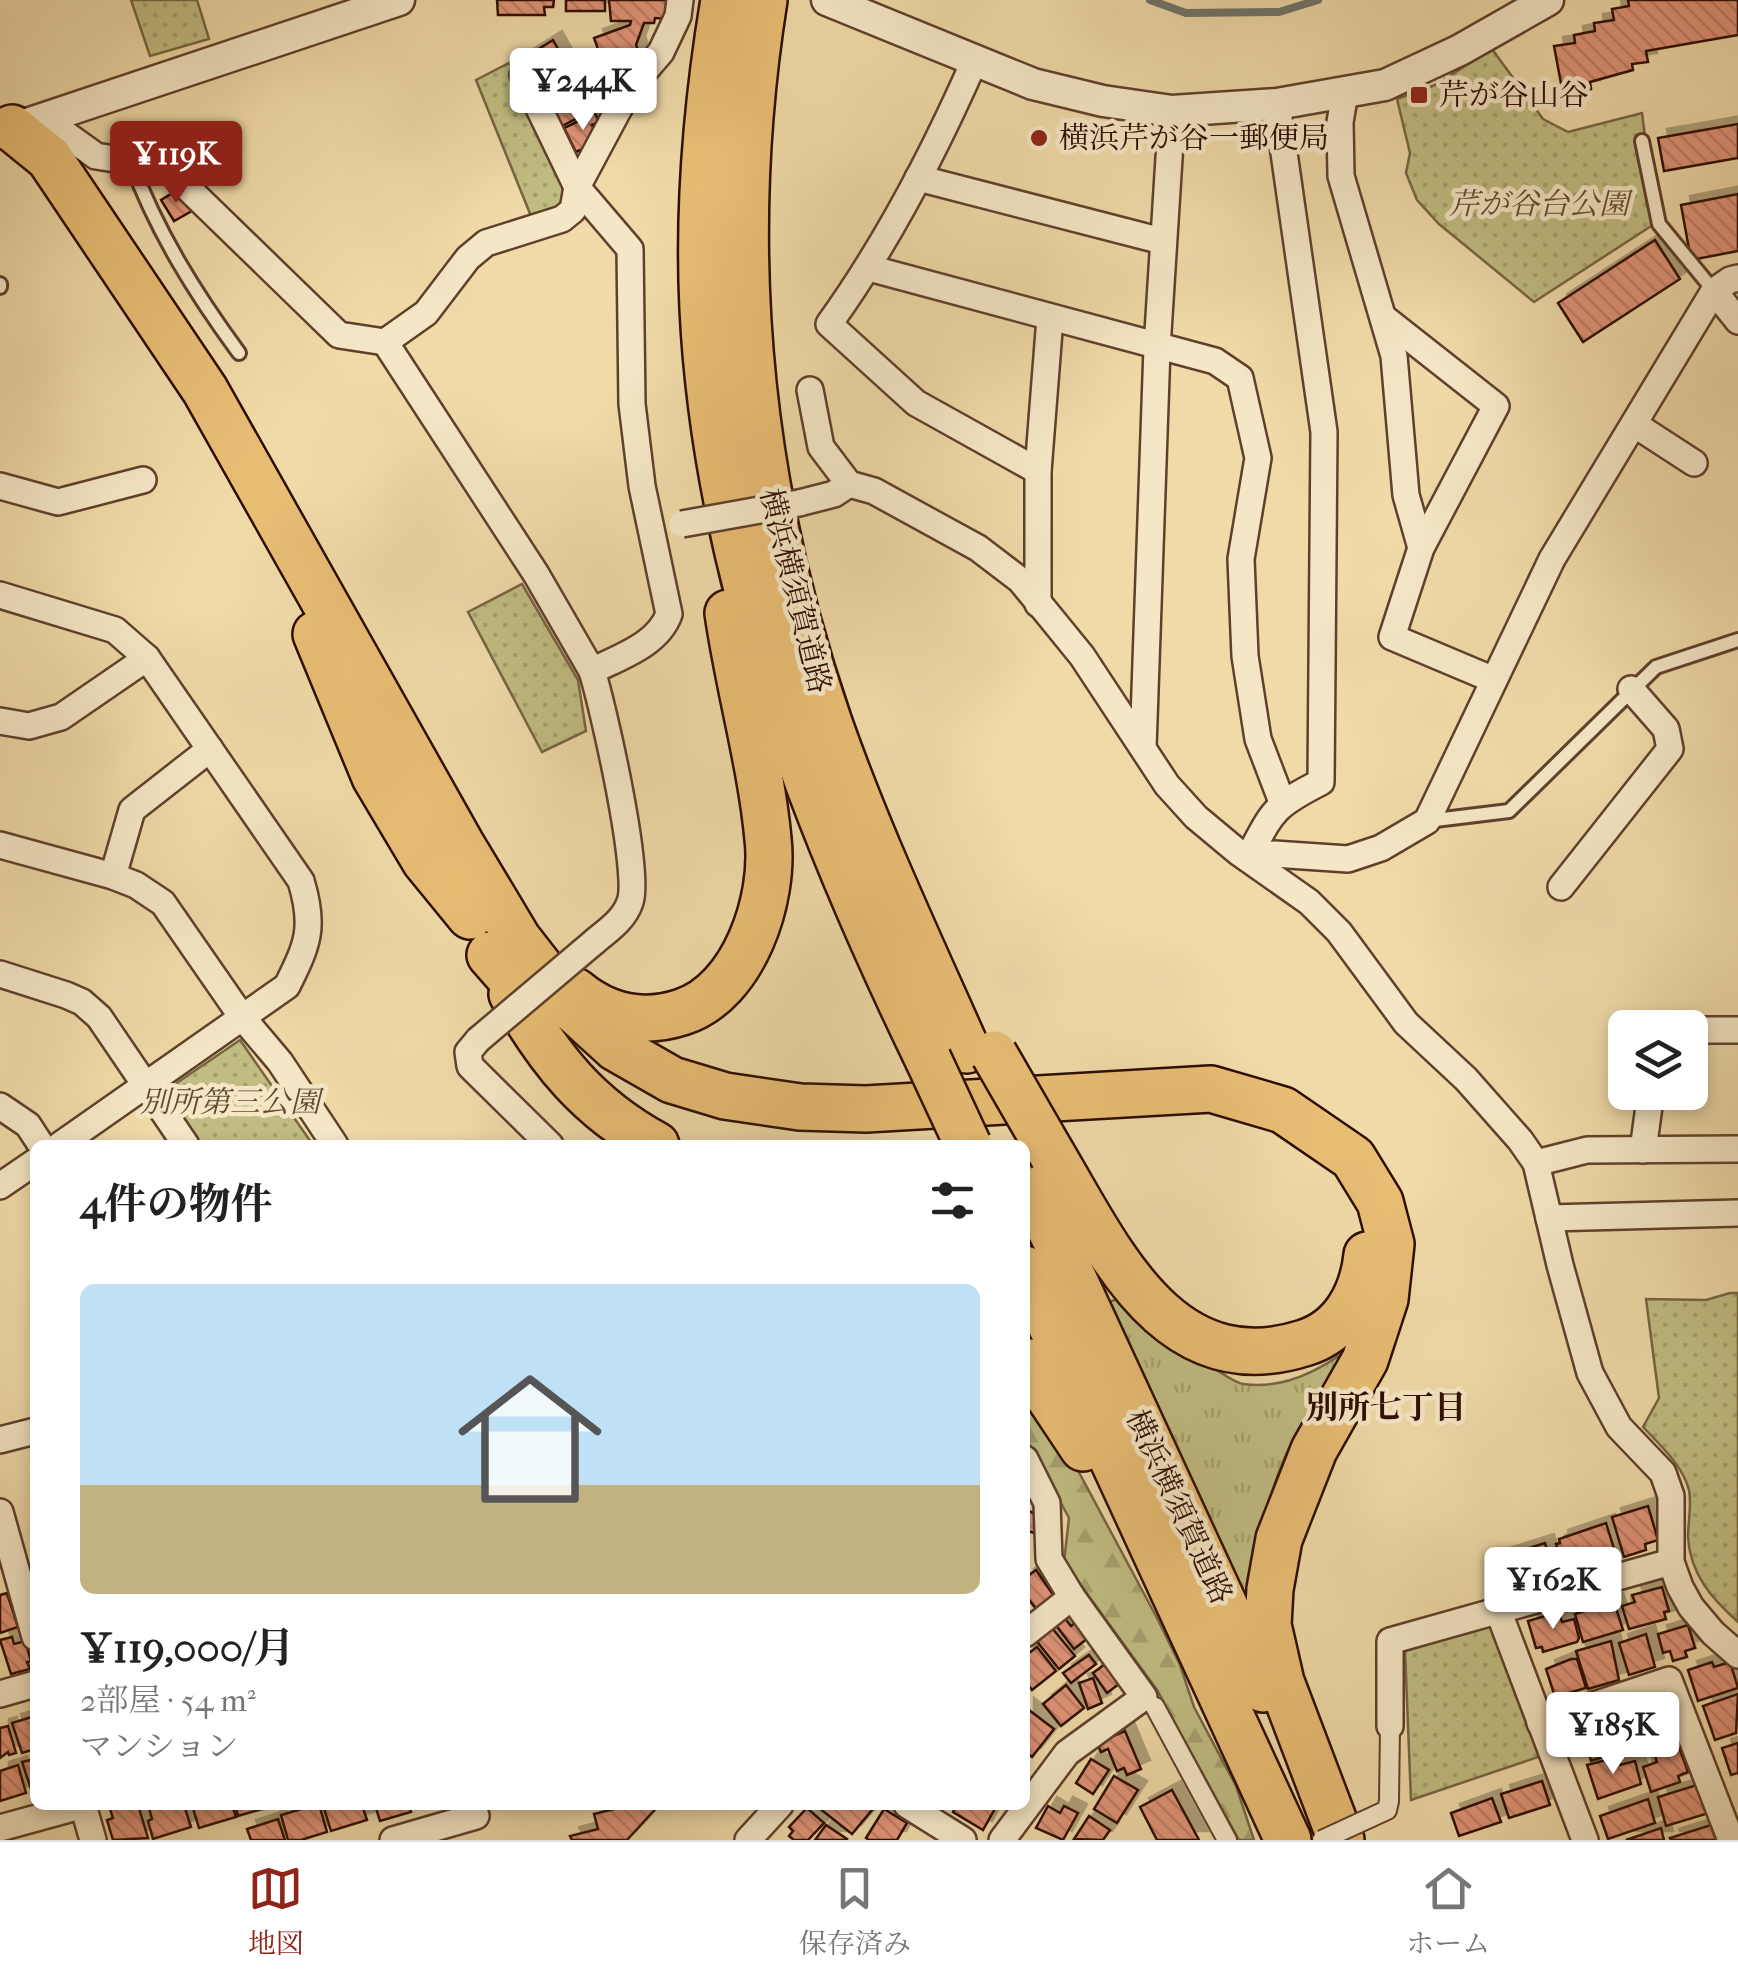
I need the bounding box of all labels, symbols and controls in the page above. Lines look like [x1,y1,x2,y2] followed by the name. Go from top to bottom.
[513,48,653,133] pin: ¥244K
[532,62,634,99] text: ¥244K
[1439,78,1589,113] place label: 芹が谷山谷
[1408,84,1430,106] marker: 芹が谷山谷
[106,121,246,206] pin: ¥119K
[1059,121,1329,156] place label: 横浜芹が谷一郵便局
[1028,127,1050,149] marker: 横浜芹が谷一郵便局
[132,135,220,172] text: ¥119K
[1449,187,1634,222] park label: 芹が谷台公園
[753,485,837,697] street label: 横浜横須賀道路
[1608,1010,1708,1110] map controls
[1608,1010,1708,1110] button: layers
[140,1085,325,1120] park label: 別所第三公園
[925,1173,980,1228] icon: filters
[80,1180,273,1229] text: 4件の物件
[440,1349,620,1529] icon: home
[1306,1389,1466,1426] district label: 別所七丁目
[1119,1404,1239,1610] street label: 横浜横須賀道路
[1483,1547,1623,1632] pin: ¥162K
[1506,1561,1600,1598] text: ¥162K
[80,1624,295,1673] text: ¥119,000/月
[80,1682,256,1719] text: 2部屋 · 54 m²
[1543,1692,1683,1777] pin: ¥185K
[1568,1706,1658,1743] text: ¥185K
[80,1728,239,1765] text: マンション
[248,1861,304,1961] tab: 地図
[799,1861,911,1961] tab: 保存済み
[1406,1861,1490,1961] tab: ホーム

